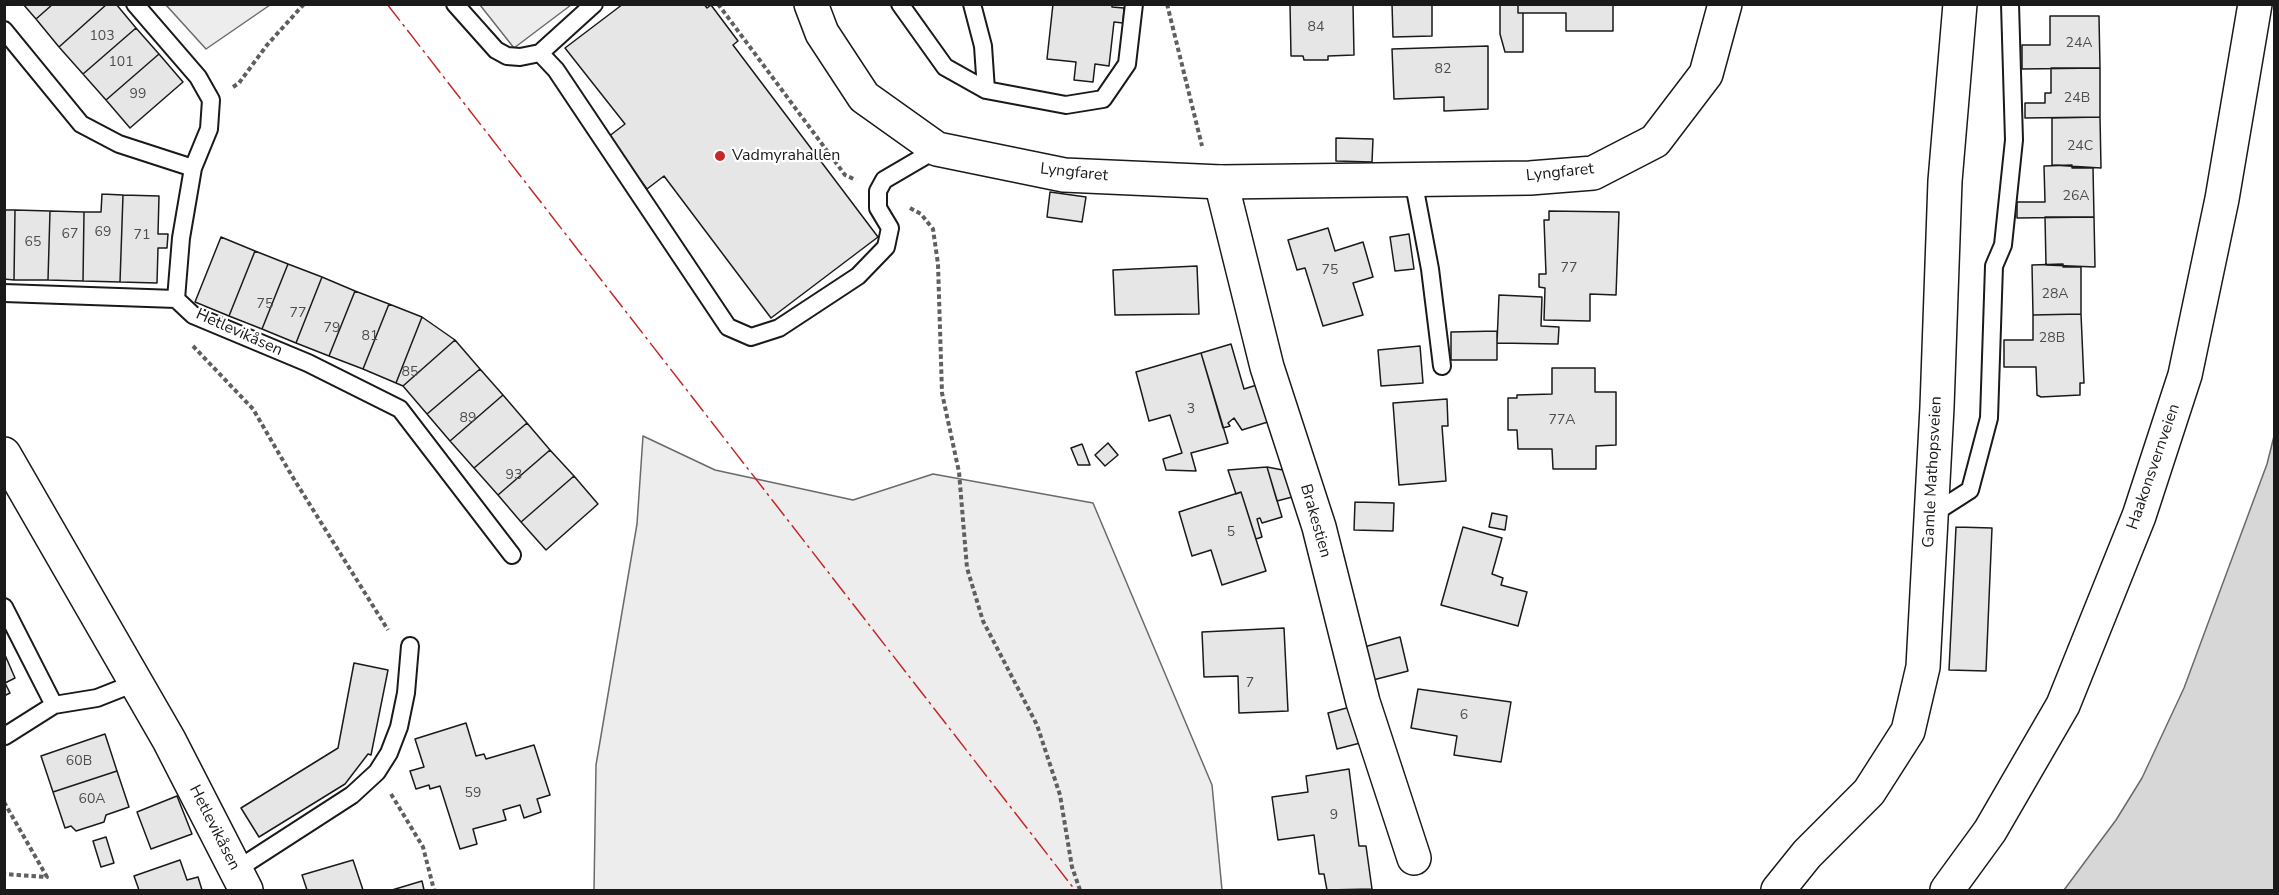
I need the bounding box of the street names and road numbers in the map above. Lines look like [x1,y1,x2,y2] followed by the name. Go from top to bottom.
[1039,160,1109,186] street label: Lyngfaret
[1525,160,1595,186] street label: Lyngfaret
[193,305,285,361] street label: Hetlevikåsen
[1919,396,1947,548] street label: Gamle Mathopsveien
[2123,402,2185,532] street label: Haakonsvernveien
[1295,482,1335,560] street label: Brakestien
[184,782,244,874] street label: Hetlevikåsen

